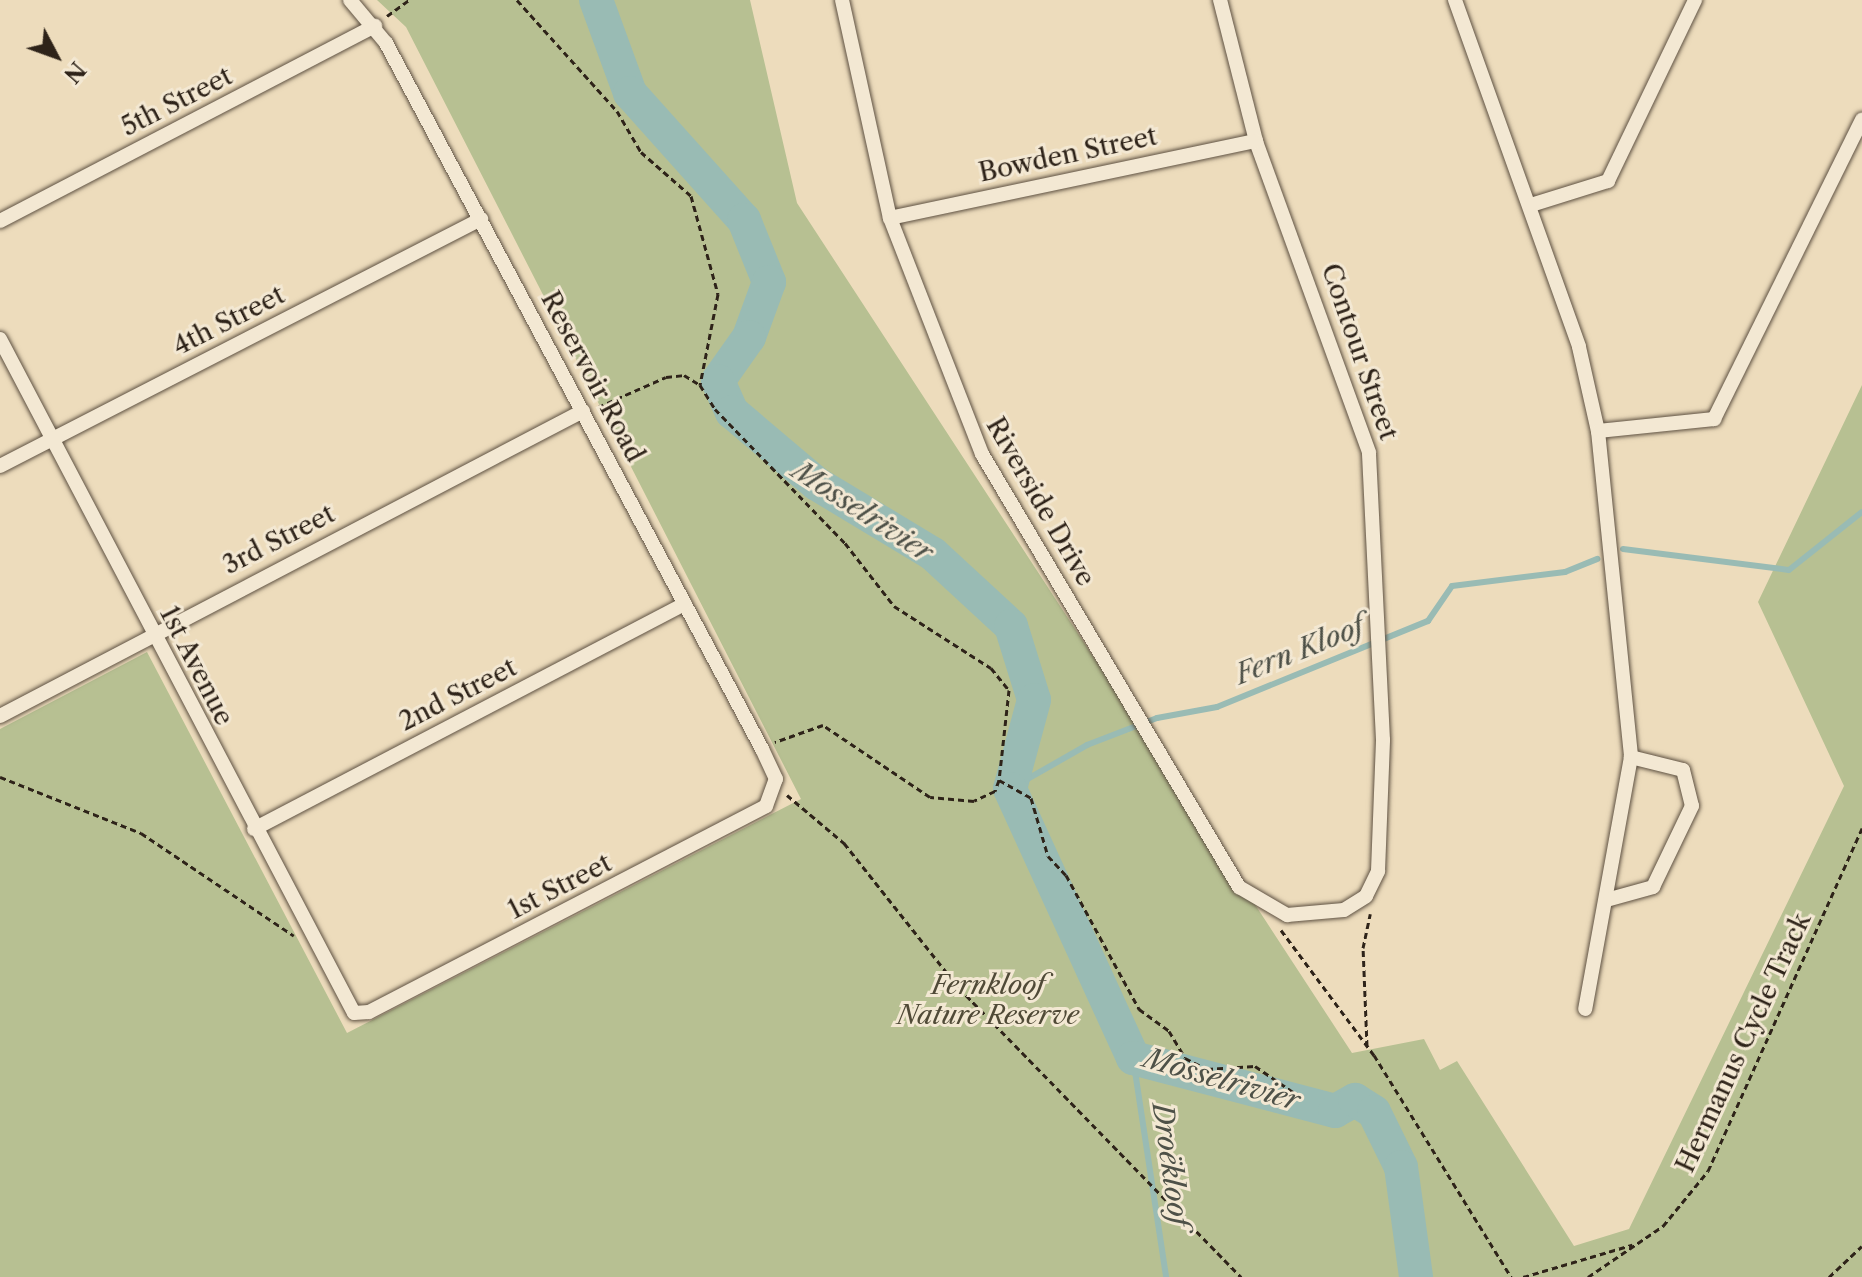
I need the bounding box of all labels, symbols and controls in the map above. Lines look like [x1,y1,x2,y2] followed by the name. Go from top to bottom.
[16,16,96,96] north arrow
[58,56,91,88] text: N
[116,61,238,143] street label: 5th Street
[976,121,1160,189] street label: Bowden Street
[1314,259,1404,445] street label: Contour Street
[168,280,290,362] street label: 4th Street
[534,286,650,468] street label: Reservoir Road
[979,412,1101,592] street label: Riverside Drive
[786,453,940,569] water label: Mosselrivier
[218,499,340,581] street label: 3rd Street
[152,601,240,731] street label: 1st Avenue
[1230,609,1368,691] water label: Fern Kloof
[394,652,522,738] street label: 2nd Street
[503,848,617,926] street label: 1st Street
[1670,908,1818,1178] street label: Hermanus Cycle Track
[897,970,1079,1032] park label: Fernkloof Nature Reserve
[1140,1041,1304,1117] water label: Mosselrivier
[1146,1100,1196,1228] water label: Droëkloof

